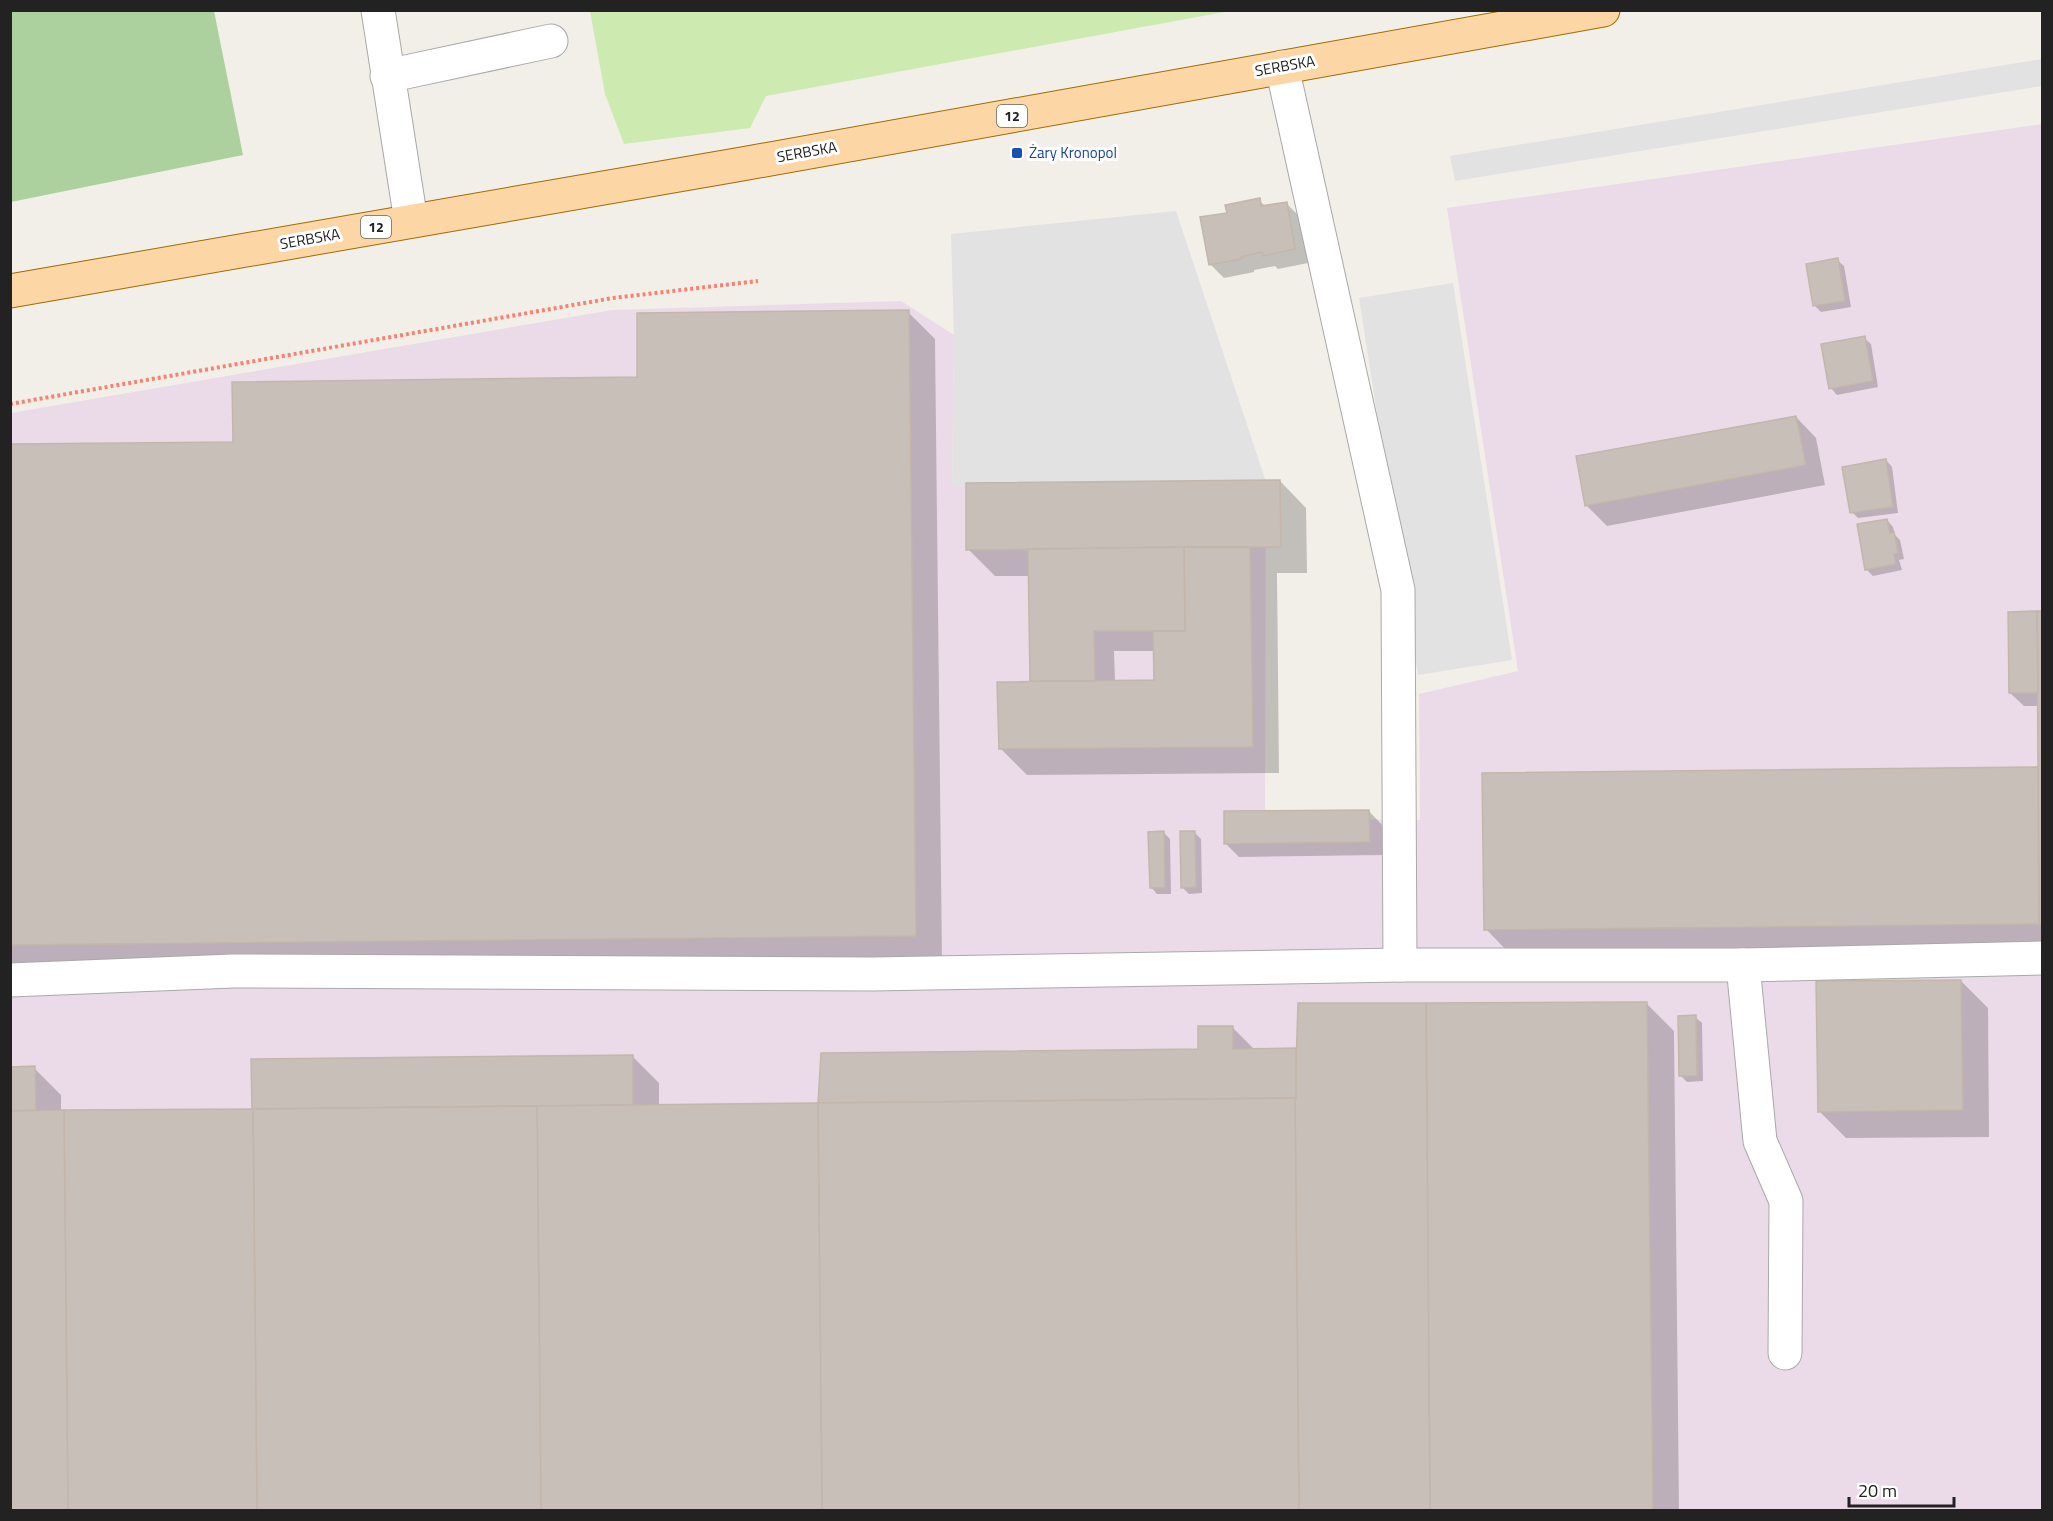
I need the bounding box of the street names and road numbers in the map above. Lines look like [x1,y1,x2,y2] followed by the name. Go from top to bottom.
[1253,49,1317,82] street label: SERBSKA
[997,105,1027,127] road number: 12
[775,135,839,168] street label: SERBSKA
[361,216,391,238] road number: 12
[278,222,342,255] street label: SERBSKA

